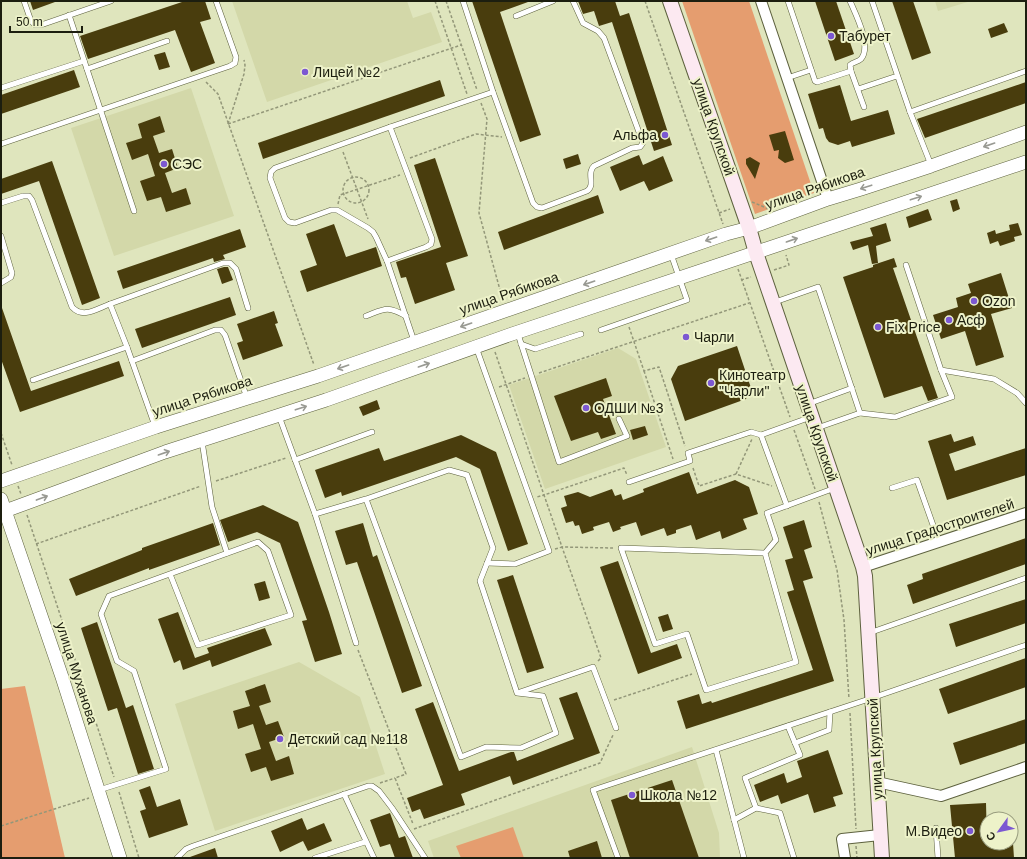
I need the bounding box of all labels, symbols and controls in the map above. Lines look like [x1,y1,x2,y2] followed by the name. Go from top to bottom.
[10,8,82,34] scale bar
[16,15,43,29] text: 50 m
[839,28,891,44] place label: Табурет
[826,31,836,41] marker: Табурет
[313,64,380,80] place label: Лицей №2
[300,67,310,77] marker: Лицей №2
[690,76,738,178] street label: улица Крупской
[613,127,657,143] place label: Альфа
[660,130,670,140] marker: Альфа
[984,142,996,150] one-way arrow
[172,156,202,172] place label: СЭС
[159,159,169,169] marker: СЭС
[763,163,867,212] street label: улица Рябикова
[861,184,873,192] one-way arrow
[909,194,921,202] one-way arrow
[705,236,718,243] one-way arrow
[786,236,799,243] one-way arrow
[457,268,561,317] street label: улица Рябикова
[583,279,595,287] one-way arrow
[982,293,1015,309] place label: Ozon
[969,296,979,306] marker: Ozon
[957,312,985,328] place label: Асф
[944,315,954,325] marker: Асф
[886,319,941,335] place label: Fix Price
[460,321,472,329] one-way arrow
[873,322,883,332] marker: Fix Price
[694,329,734,345] place label: Чарли
[681,332,691,342] marker: Чарли
[417,361,429,369] one-way arrow
[337,364,349,372] one-way arrow
[719,367,786,399] place label: Кинотеатр "Чарли"
[150,372,254,420] street label: улица Рябикова
[706,378,716,388] marker: Кинотеатр "Чарли"
[793,382,841,484] street label: улица Крупской
[594,400,664,416] place label: ОДШИ №3
[581,403,591,413] marker: ОДШИ №3
[294,404,307,411] one-way arrow
[157,448,169,456] one-way arrow
[35,493,47,501] one-way arrow
[864,495,1016,559] street label: улица Градостроителей
[53,620,101,726] street label: улица Муханова
[864,698,886,800] street label: улица Крупской
[288,731,408,747] place label: Детский сад №118
[275,734,285,744] marker: Детский сад №118
[640,787,717,803] place label: Школа №12
[627,790,637,800] marker: Школа №12
[979,811,1019,851] north arrow
[906,823,962,839] place label: М.Видео
[965,826,975,836] marker: М.Видео
[983,830,998,843] text: С

